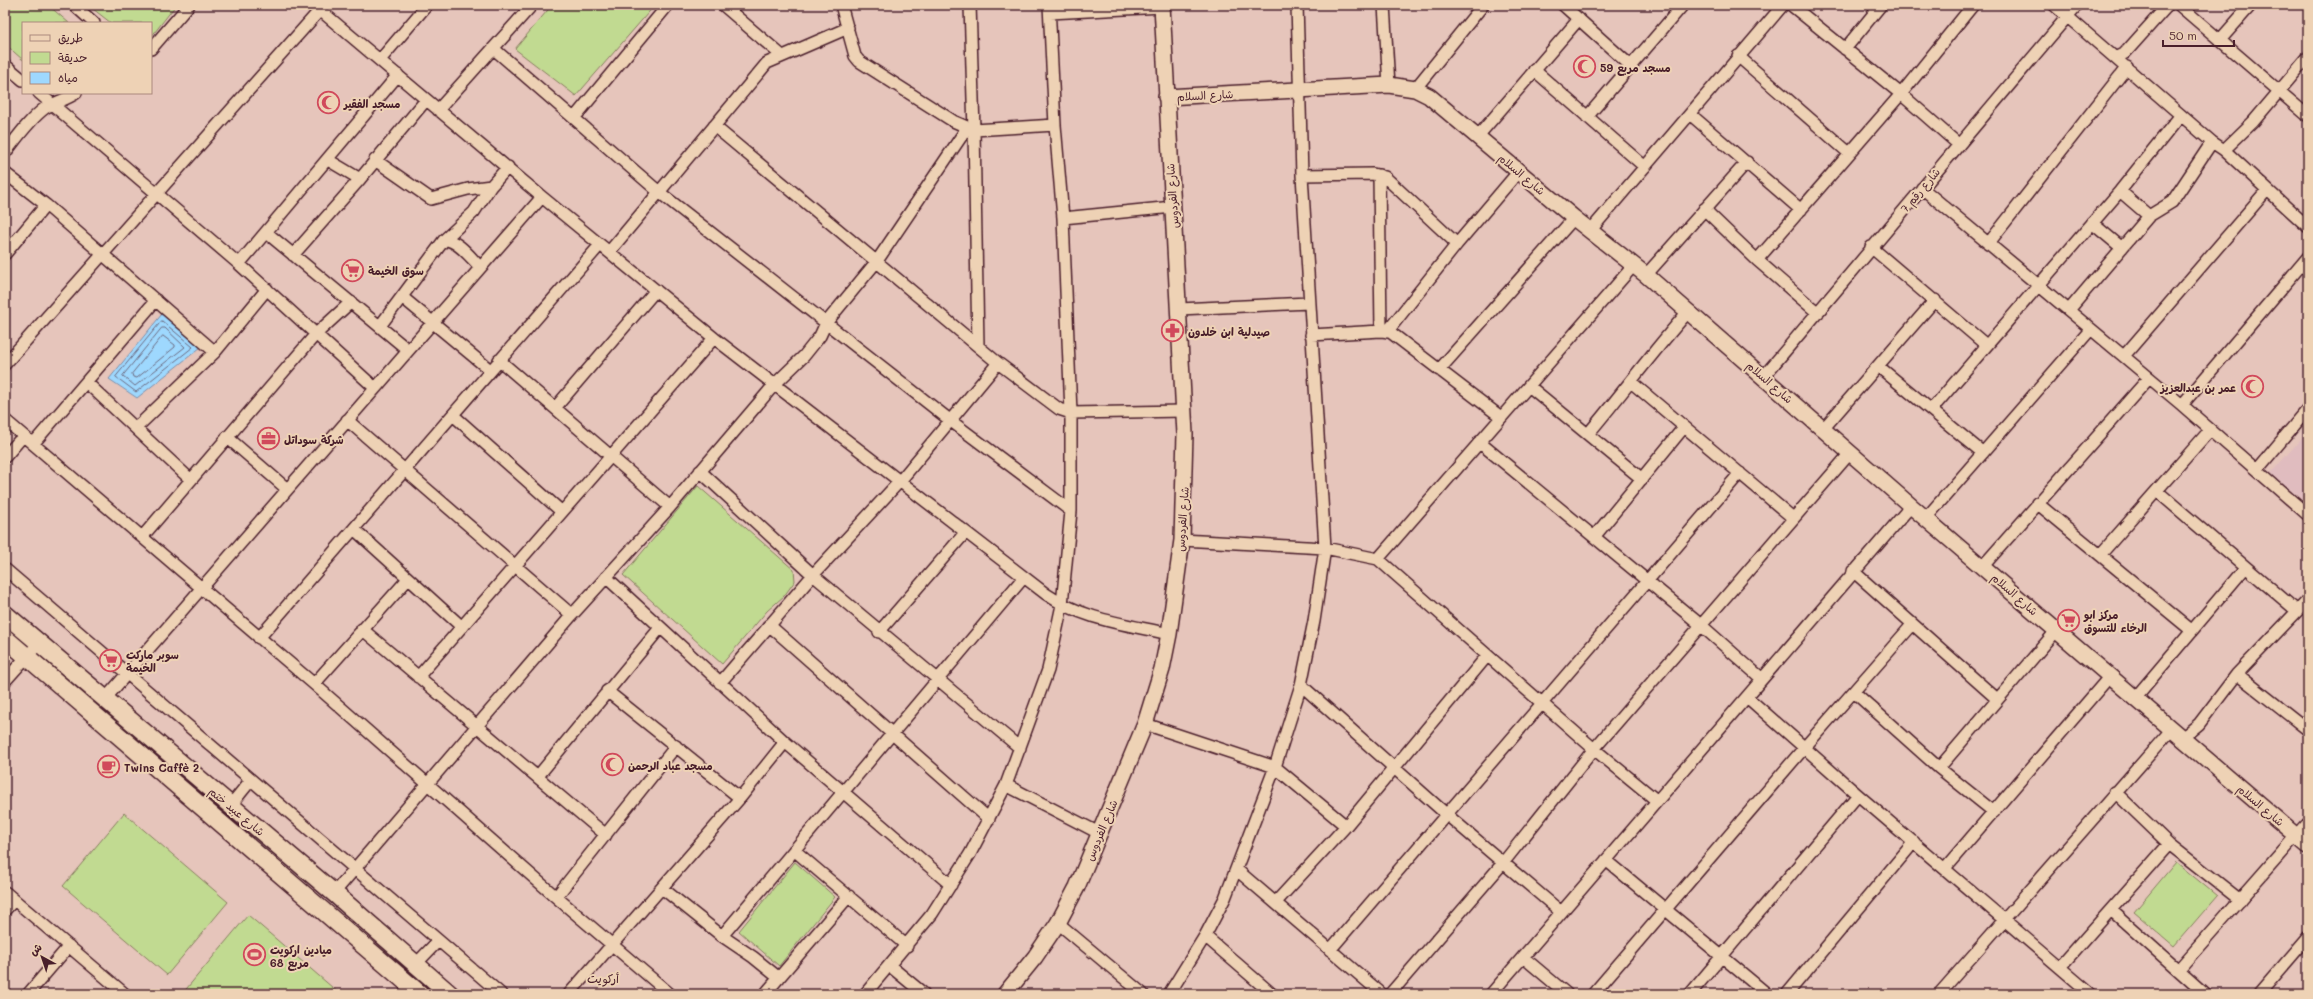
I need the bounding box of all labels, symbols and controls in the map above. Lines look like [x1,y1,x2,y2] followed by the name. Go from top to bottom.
[22,22,152,94] legend
[2163,22,2234,48] scale bar
[2169,27,2197,43] text: 50 m
[58,29,83,45] text: طريق
[58,49,87,65] text: حديقة
[1572,54,1598,80] mosque icon: مسجد مربع 59
[1600,60,1671,76] place label: مسجد مربع 59
[58,69,78,85] text: مياه
[1176,86,1234,106] street label: شارع السلام
[316,90,342,116] mosque icon: مسجد الفقير
[343,96,401,111] place label: مسجد الفقير
[1494,150,1549,200] street label: شارع السلام
[1162,163,1184,229] street label: شارع الفردوس
[1897,164,1945,217] street label: شارع رقم 7
[339,257,365,283] supermarket icon: سوق الخيمة
[368,263,424,279] place label: سوق الخيمة
[1159,318,1185,344] pharmacy icon: صيدلية ابن خلدون
[1188,324,1270,339] place label: صيدلية ابن خلدون
[1742,358,1796,408] street label: شارع السلام
[2239,374,2265,400] mosque icon: عمر بن عبدالعزيز
[2159,380,2236,395] place label: عمر بن عبدالعزيز
[256,426,282,452] office icon: شركة سوداتل
[284,432,344,448] place label: شركة سوداتل
[1172,486,1194,552] street label: شارع الفردوس
[1987,570,2041,620] street label: شارع السلام
[2056,607,2082,633] supermarket icon: مركز ابو الرخاء للتسوق
[2083,607,2147,636] place label: مركز ابو الرخاء للتسوق
[97,647,123,673] supermarket icon: سوبر ماركت الخيمة
[126,647,179,675] place label: سوبر ماركت الخيمة
[600,752,626,778] mosque icon: مسجد عباد الرحمن
[96,754,122,780] cafe icon: Twins Caffè 2
[628,758,713,773] place label: مسجد عباد الرحمن
[124,760,199,775] place label: Twins Caffè 2
[2233,781,2288,831] street label: شارع السلام
[205,783,268,840] street label: شارع عبيد ختم
[1081,797,1122,864] street label: شارع الفردوس
[22,937,62,977] north arrow
[26,939,45,959] text: ش
[241,942,267,968] sports icon: ميادين اركويت مربع 68
[270,942,332,971] place label: ميادين اركويت مربع 68
[587,970,619,987] district label: أركويت

